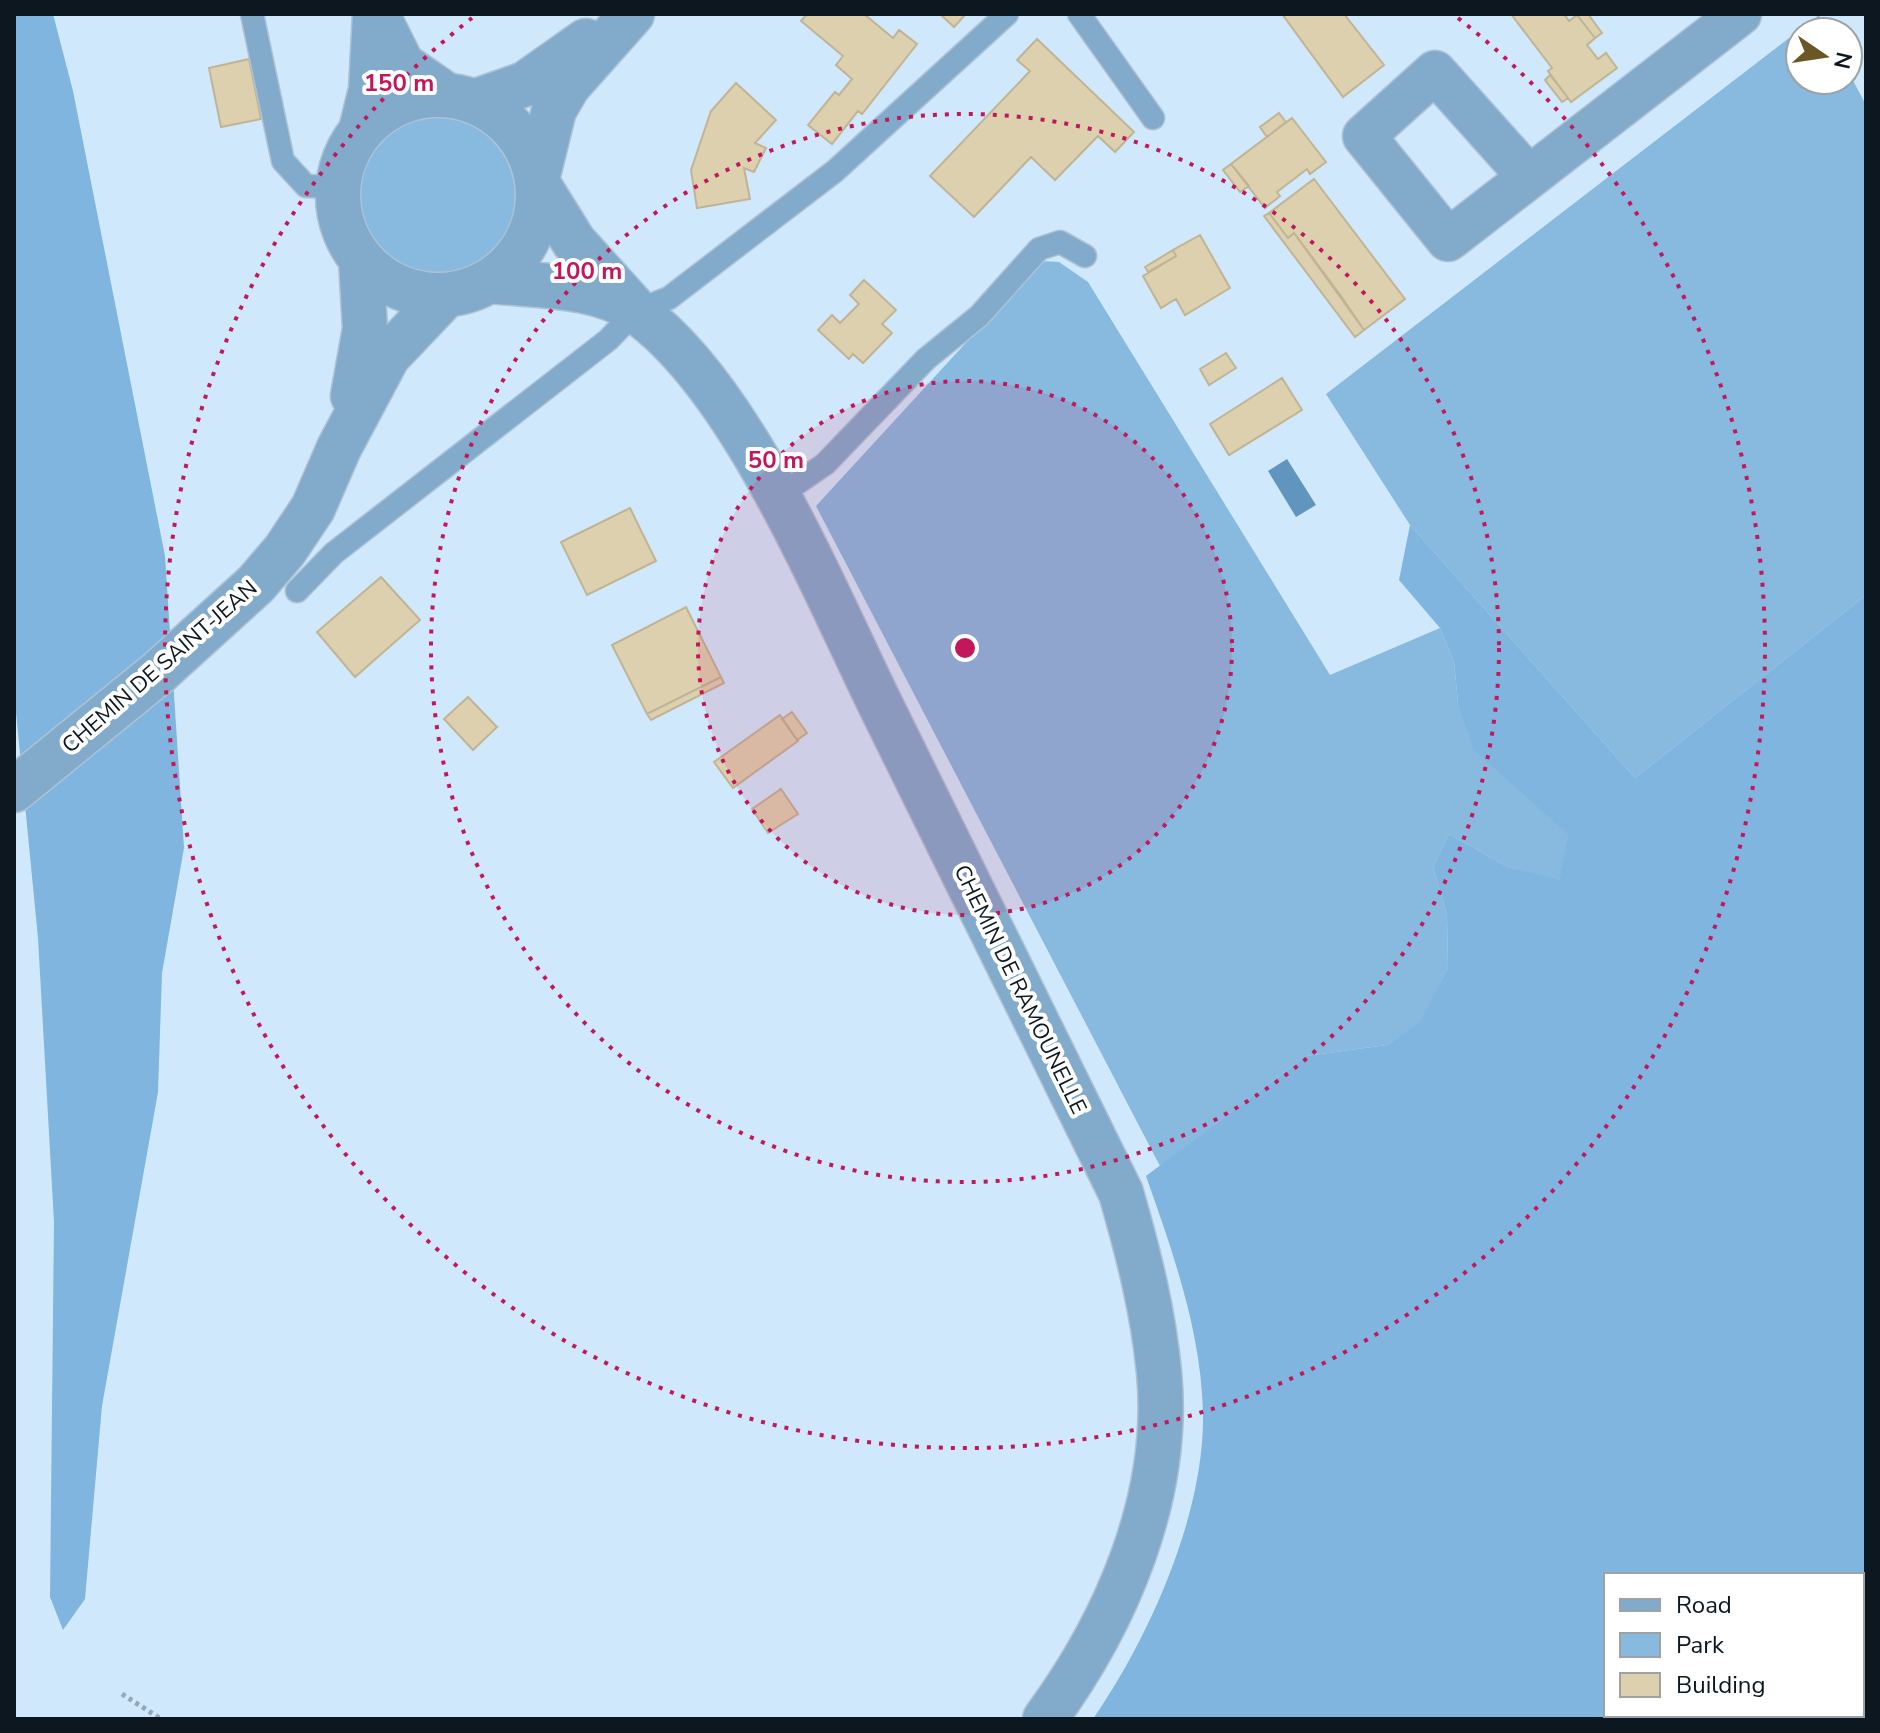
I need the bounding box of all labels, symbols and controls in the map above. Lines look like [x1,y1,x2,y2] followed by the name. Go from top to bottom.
[1784,16,1864,96] north arrow
[1826,49,1859,72] text: N
[364,67,434,99] text: 150 m
[552,255,622,287] text: 100 m
[748,444,804,476] text: 50 m
[56,573,264,760] street label: CHEMIN DE SAINT-JEAN
[951,634,979,662] centre of rings
[947,860,1094,1119] street label: CHEMIN DE RAMOUNELLE
[1604,1573,1864,1717] legend
[1676,1589,1732,1621] text: Road
[1676,1629,1725,1661] text: Park
[1676,1669,1766,1701] text: Building

